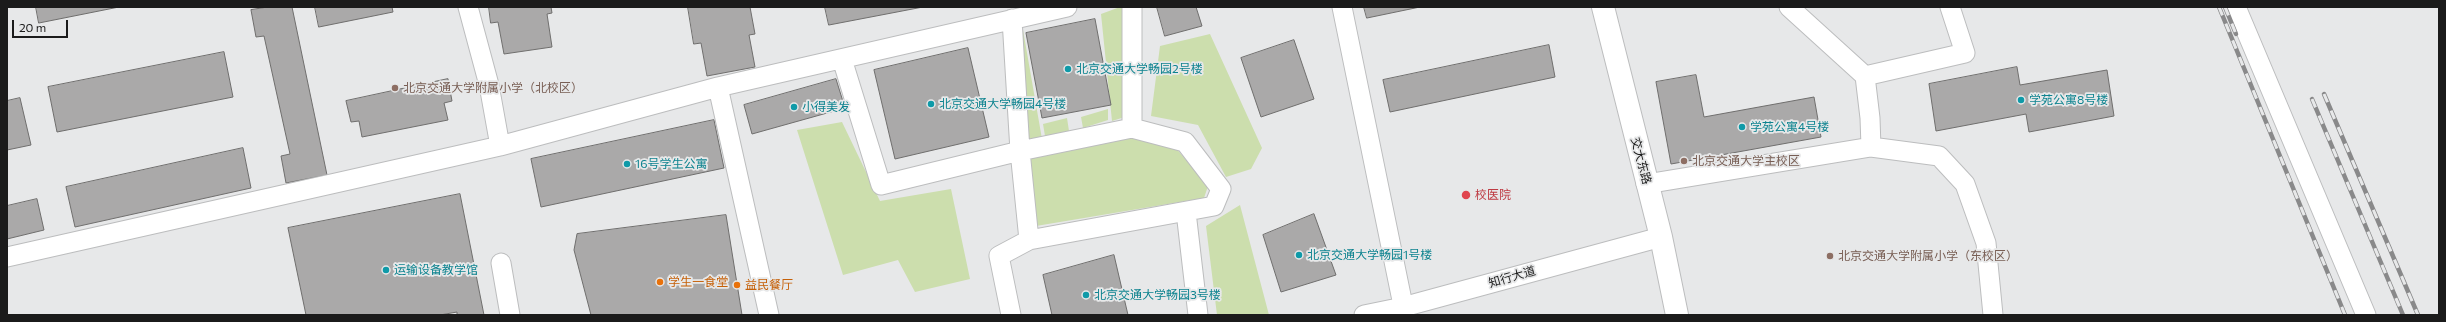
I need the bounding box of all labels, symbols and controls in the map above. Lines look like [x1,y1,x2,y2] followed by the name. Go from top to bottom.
[14,12,70,38] scale bar
[19,20,46,34] text: 20 m
[1076,62,1203,76] place label: 北京交通大学畅园2号楼
[1063,64,1073,74] marker: 北京交通大学畅园2号楼
[403,81,583,95] place label: 北京交通大学附属小学（北校区）
[390,83,400,93] marker: 北京交通大学附属小学（北校区）
[2029,93,2108,107] place label: 学苑公寓8号楼
[2016,95,2026,105] marker: 学苑公寓8号楼
[939,97,1066,111] place label: 北京交通大学畅园4号楼
[926,99,936,109] marker: 北京交通大学畅园4号楼
[802,100,850,114] place label: 小得美发
[789,102,799,112] marker: 小得美发
[1750,120,1829,134] place label: 学苑公寓4号楼
[1737,122,1747,132] marker: 学苑公寓4号楼
[1628,136,1654,186] street label: 交大东路
[1692,154,1800,168] place label: 北京交通大学主校区
[1679,156,1689,166] marker: 北京交通大学主校区
[635,157,707,171] place label: 16号学生公寓
[622,159,632,169] marker: 16号学生公寓
[1475,188,1511,202] place label: 校医院
[1460,189,1472,201] marker: 校医院
[1307,248,1432,262] place label: 北京交通大学畅园1号楼
[1838,249,2018,263] place label: 北京交通大学附属小学（东校区）
[1294,250,1304,260] marker: 北京交通大学畅园1号楼
[1825,251,1835,261] marker: 北京交通大学附属小学（东校区）
[394,263,478,277] place label: 运输设备教学馆
[1487,263,1537,291] street label: 知行大道
[381,265,391,275] marker: 运输设备教学馆
[668,275,728,289] place label: 学生一食堂
[655,277,665,287] marker: 学生一食堂
[745,278,793,292] place label: 益民餐厅
[732,280,742,290] marker: 益民餐厅
[1094,288,1221,302] place label: 北京交通大学畅园3号楼
[1081,290,1091,300] marker: 北京交通大学畅园3号楼

